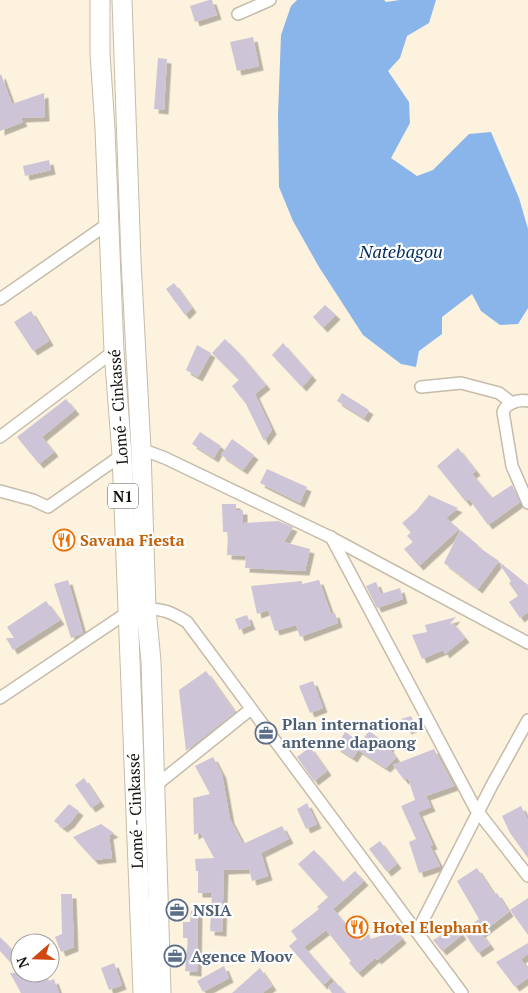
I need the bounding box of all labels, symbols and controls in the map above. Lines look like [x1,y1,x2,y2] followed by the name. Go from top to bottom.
[358,239,443,263] water label: Natebagou
[103,349,133,465] street label: Lomé - Cinkassé
[108,484,138,508] road number: N1
[52,528,76,552] restaurant icon: Savana Fiesta
[80,529,185,551] place label: Savana Fiesta
[282,713,424,753] place label: Plan international antenne dapaong
[254,721,278,745] office icon: Plan international antenne dapaong
[122,753,148,869] street label: Lomé - Cinkassé
[165,898,189,922] office icon: NSIA
[193,899,232,921] place label: NSIA
[345,915,369,939] restaurant icon: Hotel Elephant
[373,916,489,938] place label: Hotel Elephant
[10,933,60,983] north arrow
[163,944,187,968] office icon: Agence Moov
[191,945,293,967] place label: Agence Moov
[11,954,33,971] text: N

